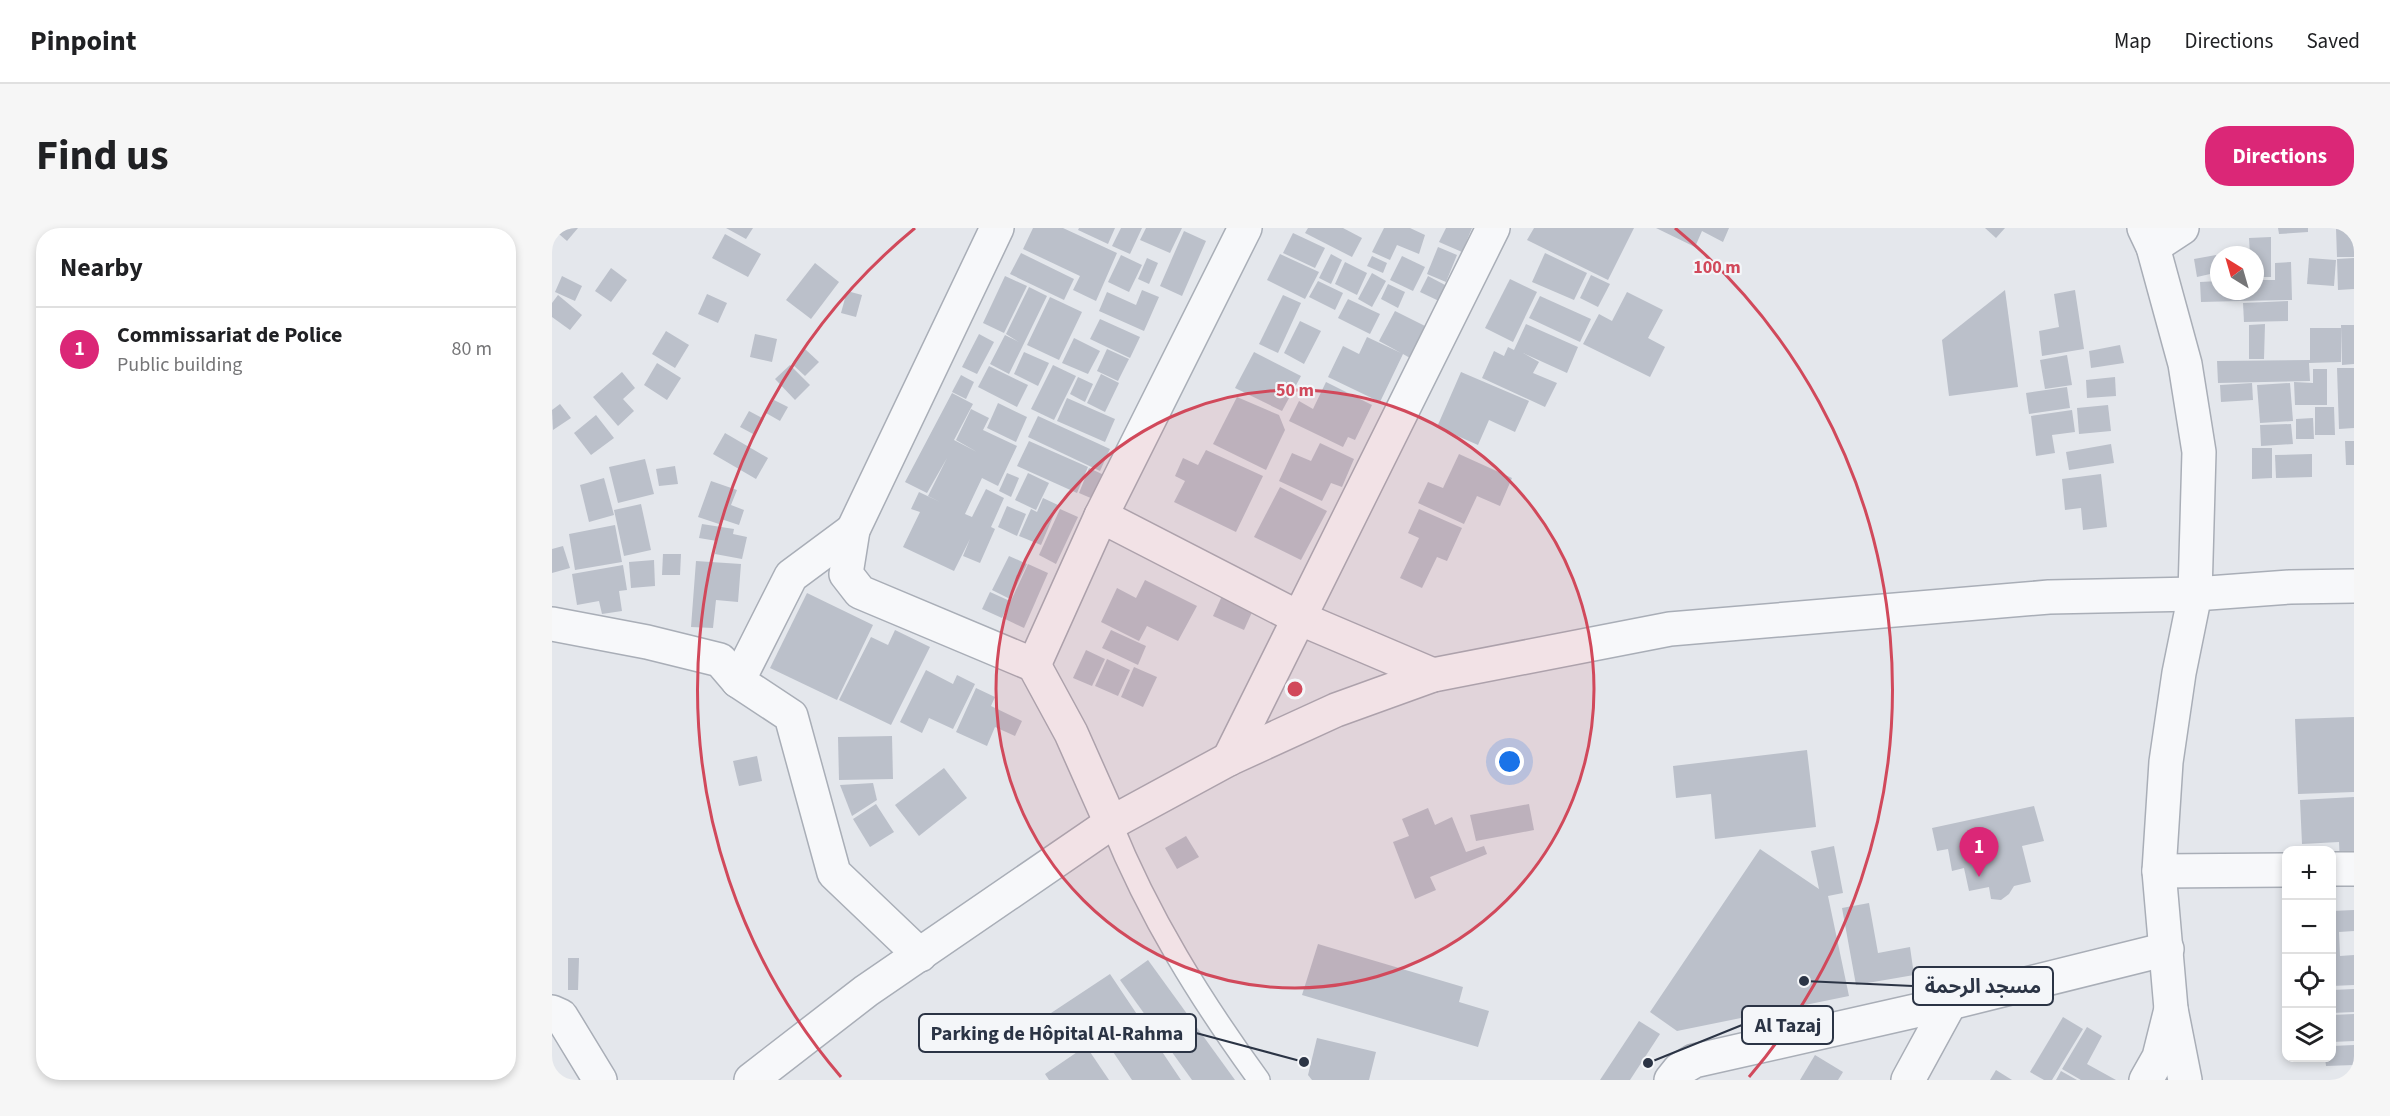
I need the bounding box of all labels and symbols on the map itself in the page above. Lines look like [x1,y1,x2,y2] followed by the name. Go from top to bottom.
[2210,246,2264,300] north arrow
[1693,255,1741,280] text: 100 m
[1276,378,1314,403] text: 50 m
[1285,679,1305,699] centre of rings
[1495,747,1524,776] your location
[1960,828,1998,877] pin: 1
[1913,967,2053,1005] callout: مسجد الرحمة
[1925,973,2041,1001] text: مسجد الرحمة
[1742,1006,1833,1044] callout: Al Tazaj
[1754,1012,1821,1040] text: Al Tazaj
[919,1014,1196,1052] callout: Parking de Hôpital Al-Rahma
[931,1020,1183,1048] text: Parking de Hôpital Al-Rahma

